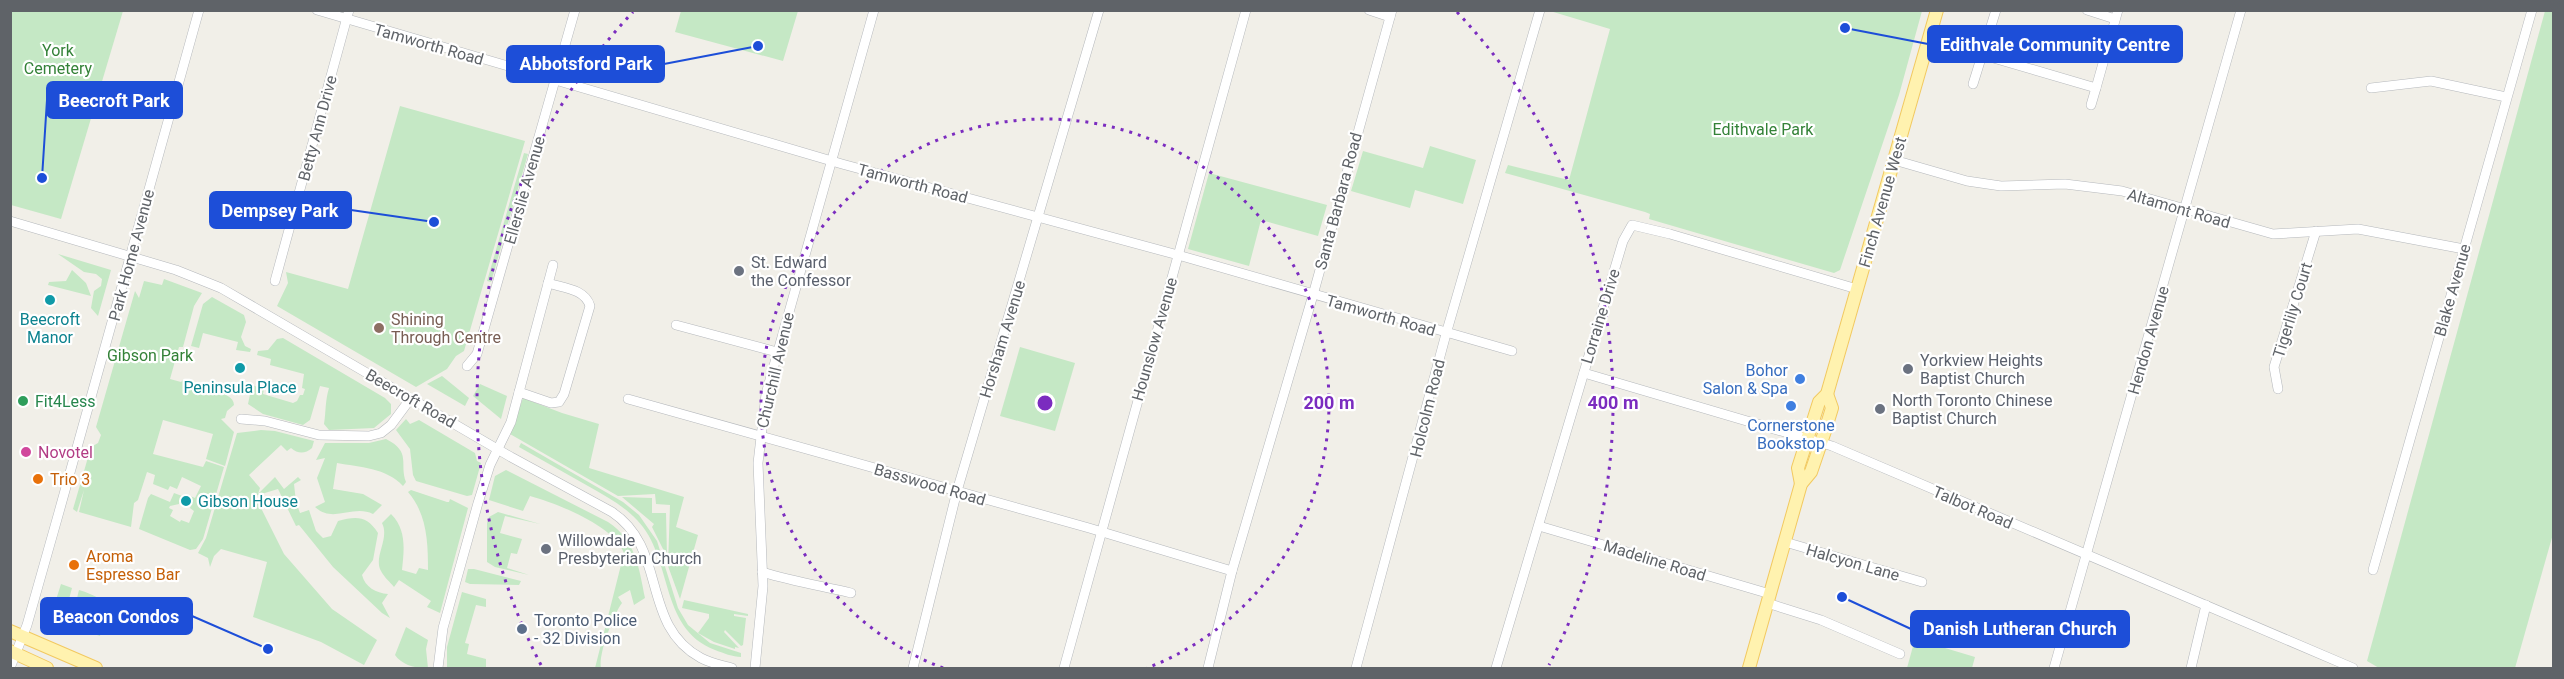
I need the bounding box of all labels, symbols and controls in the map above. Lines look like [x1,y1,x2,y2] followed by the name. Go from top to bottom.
[372,20,486,69] street label: Tamworth Road
[1928,26,2182,62] callout: Edithvale Community Centre
[1940,34,2170,55] text: Edithvale Community Centre
[24,41,93,78] park label: York Cemetery
[507,46,664,82] callout: Abbotsford Park
[520,53,653,74] text: Abbotsford Park
[294,73,341,183] street label: Betty Ann Drive
[47,82,182,118] callout: Beecroft Park
[58,90,170,111] text: Beecroft Park
[1713,120,1814,139] park label: Edithvale Park
[1311,130,1366,272] street label: Santa Barbara Road
[500,134,549,246] street label: Ellerslie Avenue
[1855,135,1910,270] street label: Finch Avenue West
[856,160,970,207] street label: Tamworth Road
[2125,185,2233,232] street label: Altamont Road
[105,187,158,323] street label: Park Home Avenue
[210,192,351,228] callout: Dempsey Park
[222,200,339,221] text: Dempsey Park
[2430,242,2475,339] street label: Blake Avenue
[751,253,851,290] place label: St. Edward the Confessor
[2269,260,2316,360] street label: Tigerlily Court
[732,264,746,278] marker: St. Edward the Confessor
[1577,266,1624,366] street label: Lorraine Drive
[1128,275,1181,403] street label: Hounslow Avenue
[976,278,1029,400] street label: Horsham Avenue
[2124,284,2173,397] street label: Hendon Avenue
[1324,291,1438,340] street label: Tamworth Road
[43,293,57,307] marker: Beecroft Manor
[20,310,80,347] place label: Beecroft Manor
[391,310,501,347] place label: Shining Through Centre
[753,310,798,430] street label: Churchill Avenue
[372,321,386,335] marker: Shining Through Centre
[107,346,194,365] park label: Gibson Park
[1920,351,2043,388] place label: Yorkview Heights Baptist Church
[1406,357,1449,459] street label: Holcolm Road
[233,361,247,375] marker: Peninsula Place
[1703,361,1789,398] place label: Bohor Salon & Spa
[1901,362,1915,376] marker: Yorkview Heights Baptist Church
[362,365,459,432] street label: Beecroft Road
[1793,372,1807,386] marker: Bohor Salon & Spa
[183,378,297,397] place label: Peninsula Place
[1892,391,2053,428] place label: North Toronto Chinese Baptist Church
[35,392,96,411] place label: Fit4Less
[1303,392,1355,413] text: 200 m
[1587,392,1639,413] text: 400 m
[1035,393,1055,413] centre of rings
[16,394,30,408] marker: Fit4Less
[1784,399,1798,413] marker: Cornerstone Bookstop
[1873,402,1887,416] marker: North Toronto Chinese Baptist Church
[1747,416,1835,453] place label: Cornerstone Bookstop
[38,443,93,462] place label: Novotel
[19,445,33,459] marker: Novotel
[872,459,988,509] street label: Basswood Road
[50,470,90,489] place label: Trio 3
[31,472,45,486] marker: Trio 3
[1930,482,2016,533] street label: Talbot Road
[198,492,298,511] place label: Gibson House
[179,494,193,508] marker: Gibson House
[558,531,702,568] place label: Willowdale Presbyterian Church
[1601,536,1708,585] street label: Madeline Road
[1804,540,1902,585] street label: Halcyon Lane
[539,542,553,556] marker: Willowdale Presbyterian Church
[86,547,180,584] place label: Aroma Espresso Bar
[67,558,81,572] marker: Aroma Espresso Bar
[41,598,192,634] callout: Beacon Condos
[53,606,179,627] text: Beacon Condos
[534,611,637,648] place label: Toronto Police - 32 Division
[1911,611,2129,647] callout: Danish Lutheran Church
[1923,618,2117,639] text: Danish Lutheran Church
[515,622,529,636] marker: Toronto Police - 32 Division

